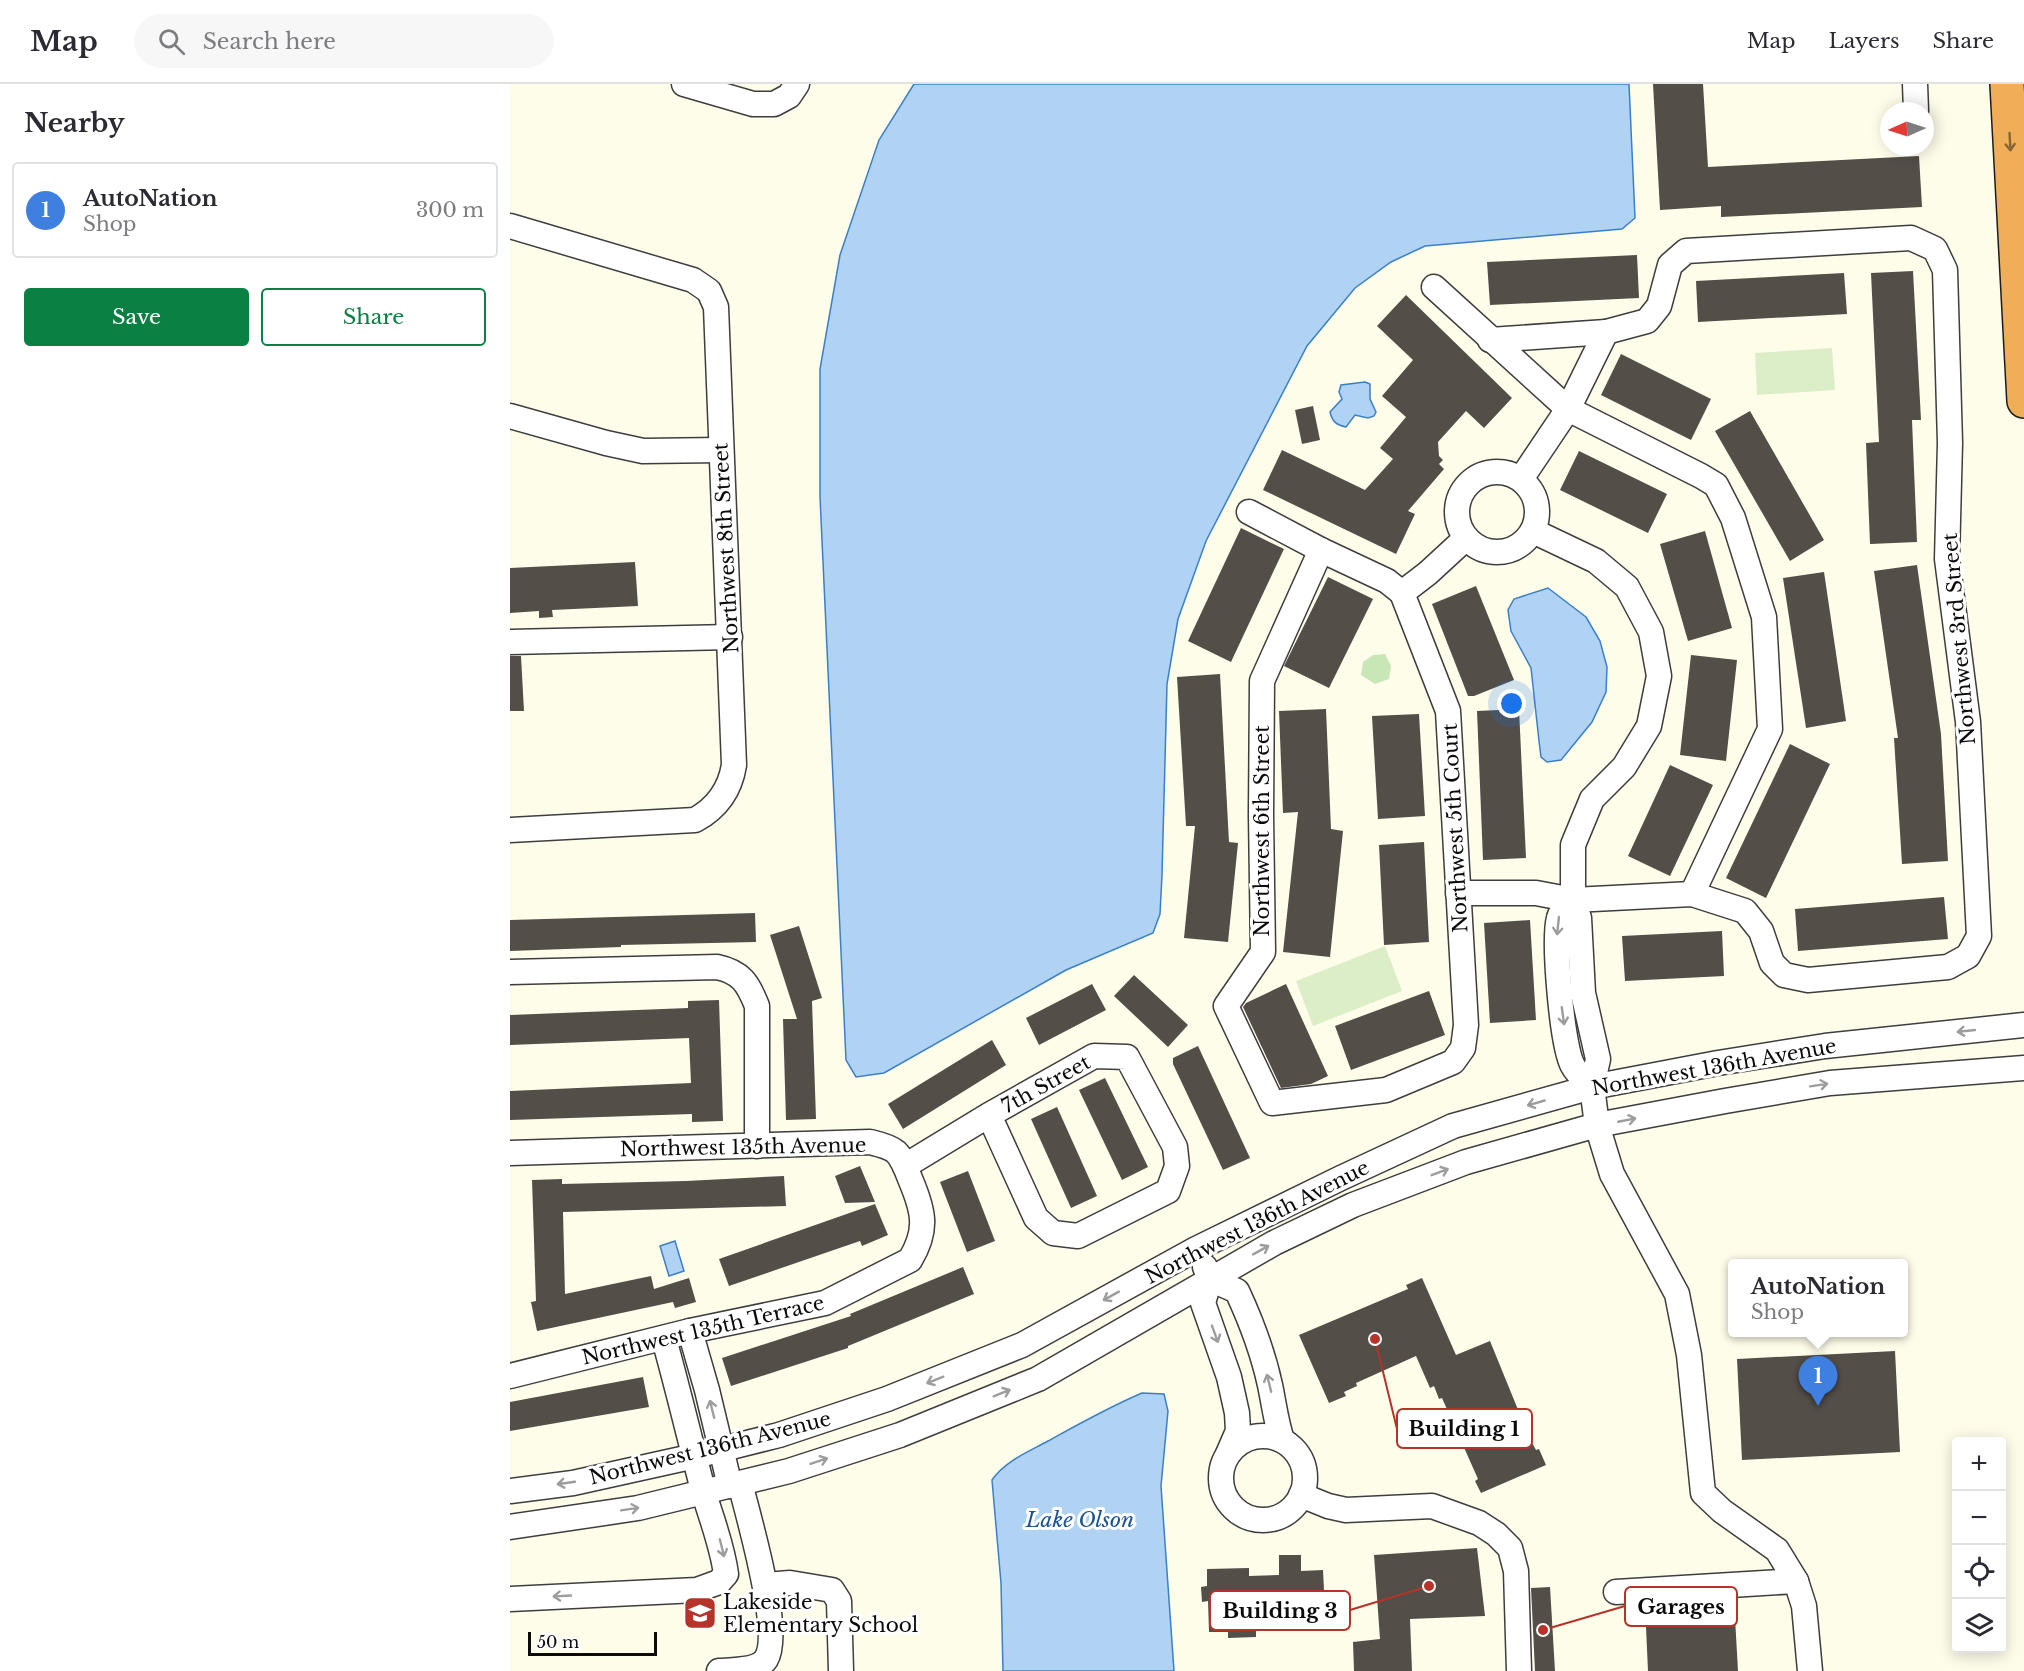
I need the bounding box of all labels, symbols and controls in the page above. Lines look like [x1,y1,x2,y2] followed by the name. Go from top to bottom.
[134,14,554,68] search box
[30,24,98,59] text: Map
[155,25,188,58] icon: search
[203,28,336,55] text: Search here
[1747,28,1796,54] text: Map
[1829,28,1900,54] text: Layers
[1933,28,1994,54] text: Share
[1880,102,1934,156] north arrow
[24,107,125,139] text: Nearby
[2005,132,2016,152] one-way arrow
[83,185,218,212] text: AutoNation
[41,198,50,222] text: 1
[416,198,484,222] text: 300 m
[83,212,136,236] text: Shop
[24,288,249,346] button: Save
[261,288,486,346] button: Share
[708,442,744,654] street label: Northwest 8th Street
[1938,532,1980,746] street label: Northwest 3rd Street
[1497,689,1526,718] your location
[1438,722,1472,933] street label: Northwest 5th Court
[1250,725,1274,937] street label: Northwest 6th Street
[1552,916,1563,936] one-way arrow
[1557,1006,1568,1025] one-way arrow
[1956,1026,1976,1037] one-way arrow
[1590,1034,1838,1100] street label: Northwest 136th Avenue
[998,1050,1095,1118] street label: 7th Street
[1809,1079,1828,1090] one-way arrow
[1527,1098,1546,1109] one-way arrow
[1617,1114,1636,1125] one-way arrow
[620,1133,866,1161] street label: Northwest 135th Avenue
[1141,1155,1373,1289] street label: Northwest 136th Avenue
[1430,1166,1448,1177] one-way arrow
[1252,1244,1269,1256] one-way arrow
[1728,1259,1908,1337] popup
[1751,1273,1885,1300] text: AutoNation
[579,1290,827,1370] street label: Northwest 135th Terrace
[1103,1290,1120,1302] one-way arrow
[1751,1300,1804,1324] text: Shop
[1210,1324,1221,1343] one-way arrow
[1798,1356,1838,1406] pin: 1
[1262,1374,1274,1393] one-way arrow
[926,1375,945,1386] one-way arrow
[992,1387,1010,1398] one-way arrow
[705,1400,717,1419] one-way arrow
[587,1406,833,1490] street label: Northwest 136th Avenue
[1397,1409,1532,1448] callout: Building 1
[1408,1416,1520,1442] text: Building 1
[1952,1437,2006,1653] map controls
[1952,1437,2006,1491] button: +
[809,1455,828,1466] one-way arrow
[557,1478,577,1489] one-way arrow
[1952,1491,2006,1545] button: −
[620,1504,640,1515] one-way arrow
[1025,1507,1134,1533] water label: Lake Olson
[716,1538,728,1557] one-way arrow
[1952,1545,2006,1599] button: locate
[1625,1587,1737,1626] callout: Garages
[723,1590,918,1637] place label: Lakeside Elementary School
[553,1591,573,1602] one-way arrow
[1210,1591,1350,1630] callout: Building 3
[1637,1594,1725,1620] text: Garages
[682,1595,718,1631] school or university icon: Lakeside Elementary School
[1222,1598,1338,1624] text: Building 3
[1952,1599,2006,1653] button: layers
[528,1629,657,1656] scale bar
[537,1632,579,1652] text: 50 m

